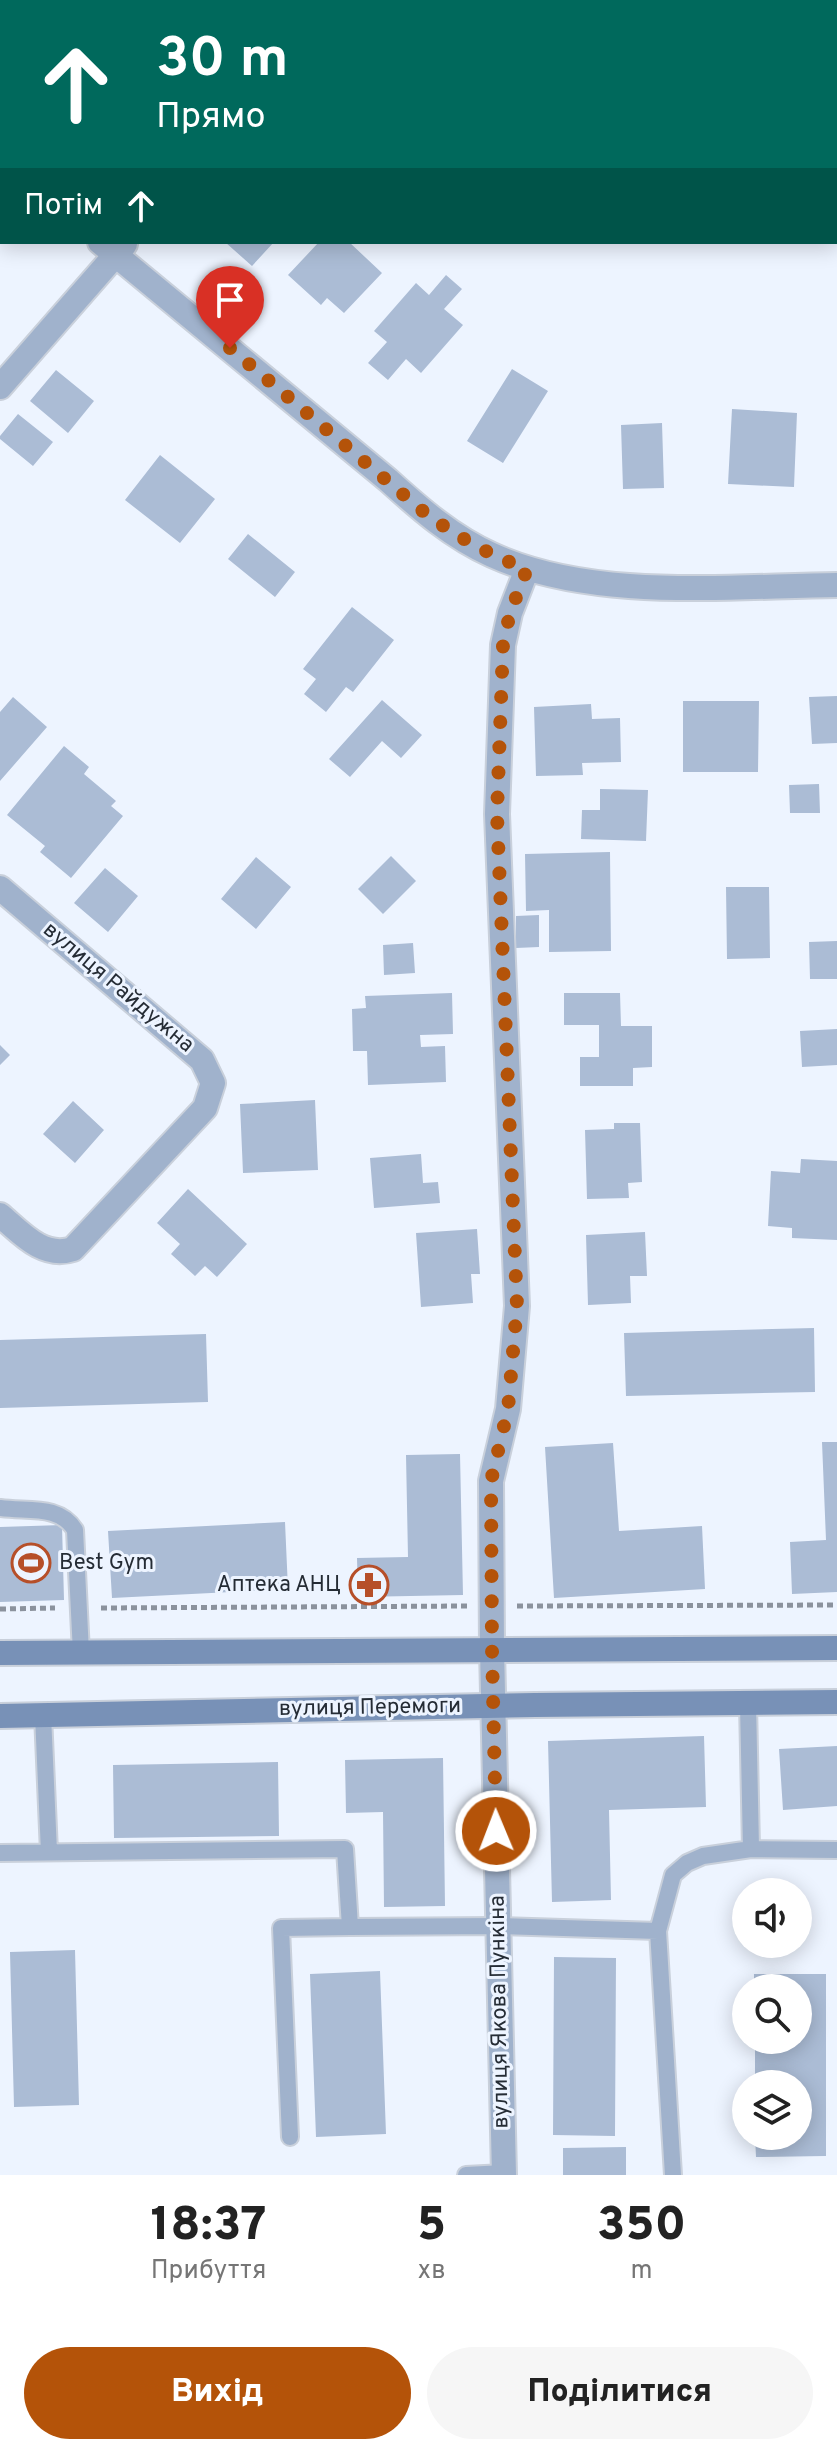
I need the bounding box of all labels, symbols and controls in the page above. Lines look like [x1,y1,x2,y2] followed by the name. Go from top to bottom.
[156,26,289,96] text: 30 m
[24,32,128,136] icon: ahead
[156,95,266,141] text: Прямо
[119,184,163,228] icon: ahead
[24,188,103,225] text: Потім
[196,266,264,348] pin
[208,278,252,322] icon: arrive
[37,917,199,1059] street label: вулиця Райдужна
[10,1542,52,1584] sports icon: Best Gym
[59,1550,154,1577] place label: Best Gym
[348,1564,390,1606] pharmacy icon: Аптека АНЦ
[217,1572,341,1599] place label: Аптека АНЦ
[279,1693,461,1723] street label: вулиця Перемоги
[454,1789,538,1873] position arrow
[732,1878,812,2150] map controls
[732,1878,812,1958] button: sound
[484,1895,516,2129] street label: вулиця Якова Пункіна
[732,1974,812,2054] button: search
[732,2070,812,2150] button: layers
[151,2197,266,2257] text: 18:37
[417,2197,446,2257] text: 5
[597,2197,686,2257] text: 350
[151,2255,266,2288] text: Прибуття
[418,2255,446,2288] text: хв
[631,2255,653,2288] text: m
[24,2347,411,2439] button: Вихід
[427,2347,813,2439] button: Поділитися

